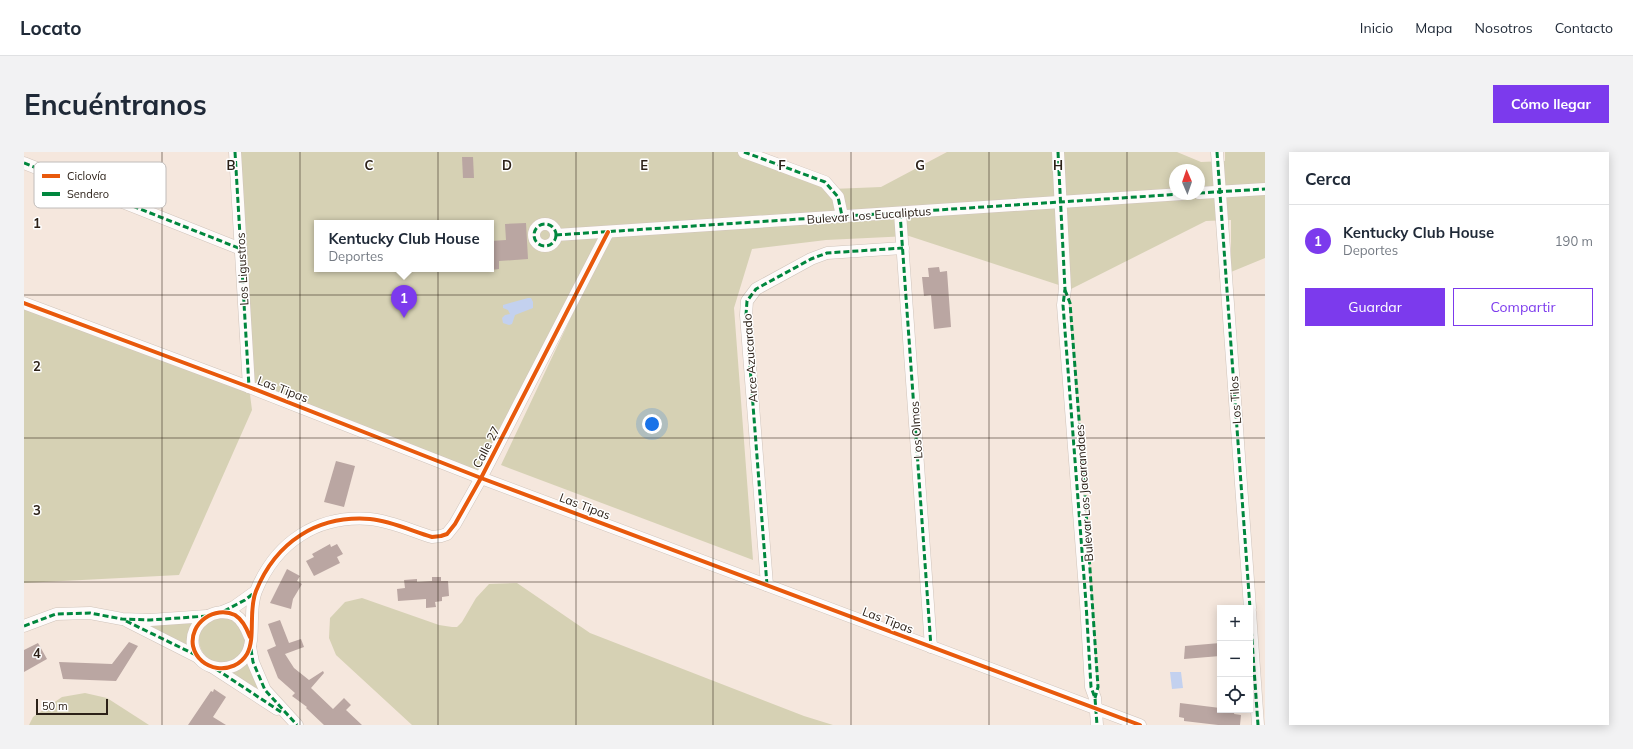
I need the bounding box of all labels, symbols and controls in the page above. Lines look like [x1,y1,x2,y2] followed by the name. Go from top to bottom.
[20,16,81,40] text: Locato
[1360,19,1393,37] text: Inicio
[1415,19,1453,37] text: Mapa
[1475,19,1533,37] text: Nosotros
[1555,19,1613,37] text: Contacto
[1493,85,1609,123] button: Cómo llegar
[24,87,207,122] text: Encuéntranos
[227,157,236,173] text: B
[365,157,374,173] text: C
[502,157,512,173] text: D
[640,157,648,173] text: E
[778,157,786,173] text: F
[915,157,925,173] text: G
[1053,157,1063,173] text: H
[34,162,166,208] legend
[1169,164,1205,200] north arrow
[1305,168,1351,189] text: Cerca
[67,169,106,183] text: Ciclovía
[67,187,109,201] text: Sendero
[806,203,932,227] street label: Bulevar Los Eucaliptus
[33,215,41,231] text: 1
[314,220,494,272] popup
[1343,223,1494,242] text: Kentucky Club House
[328,229,480,248] text: Kentucky Club House
[233,232,251,306] street label: Los Ligustros
[1314,233,1322,249] text: 1
[1555,233,1593,249] text: 190 m
[1343,242,1398,258] text: Deportes
[328,248,383,264] text: Deportes
[391,285,417,318] pin: 1
[1305,288,1445,326] button: Guardar
[1453,288,1593,326] button: Compartir
[739,313,761,403] street label: Arce Azucarado
[33,358,41,374] text: 2
[255,372,311,406] street label: Las Tipas
[1226,375,1244,425] street label: Los Tilos
[906,401,926,459] street label: Los Olmos
[642,414,662,434] your location
[469,424,503,470] street label: Calle 27
[1072,424,1096,562] street label: Bulevar Los Jacarandaes
[557,489,613,523] street label: Las Tipas
[33,502,41,518] text: 3
[860,603,916,637] street label: Las Tipas
[1217,605,1253,713] map controls
[1217,605,1253,641] button: +
[1217,641,1253,677] button: −
[33,645,41,661] text: 4
[1217,677,1253,713] button: locate
[36,697,108,716] scale bar
[42,699,68,713] text: 50 m

